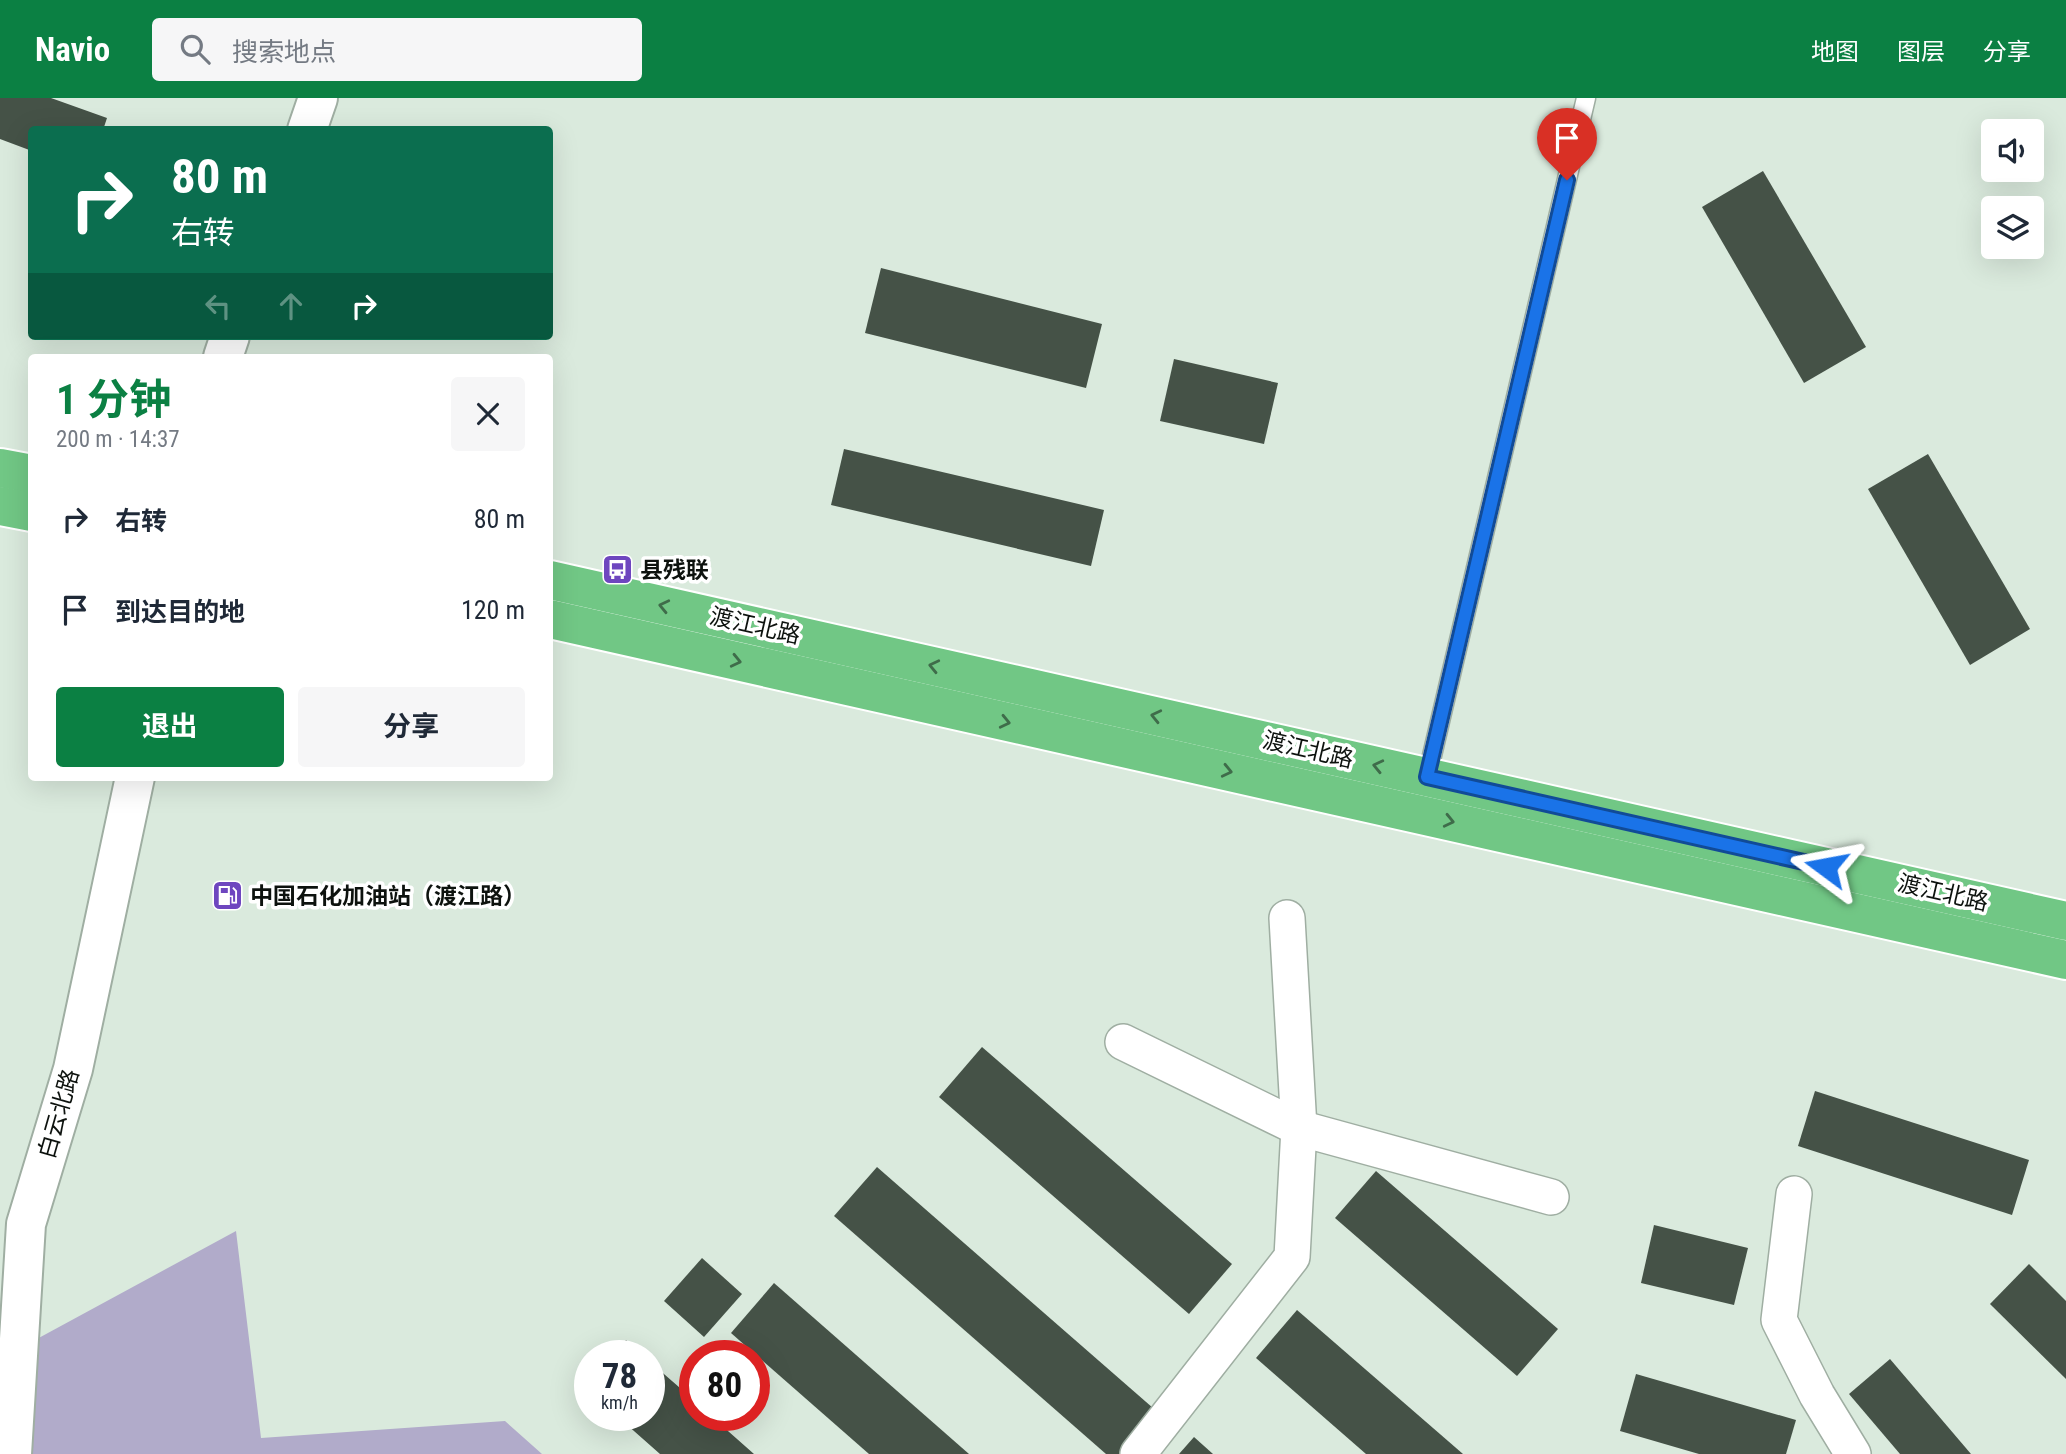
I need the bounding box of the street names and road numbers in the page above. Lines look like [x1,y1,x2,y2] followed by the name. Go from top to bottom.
[707,602,803,650] street label: 渡江北路
[1260,726,1356,774] street label: 渡江北路
[1895,869,1991,917] street label: 渡江北路
[33,1066,85,1162] street label: 白云北路

